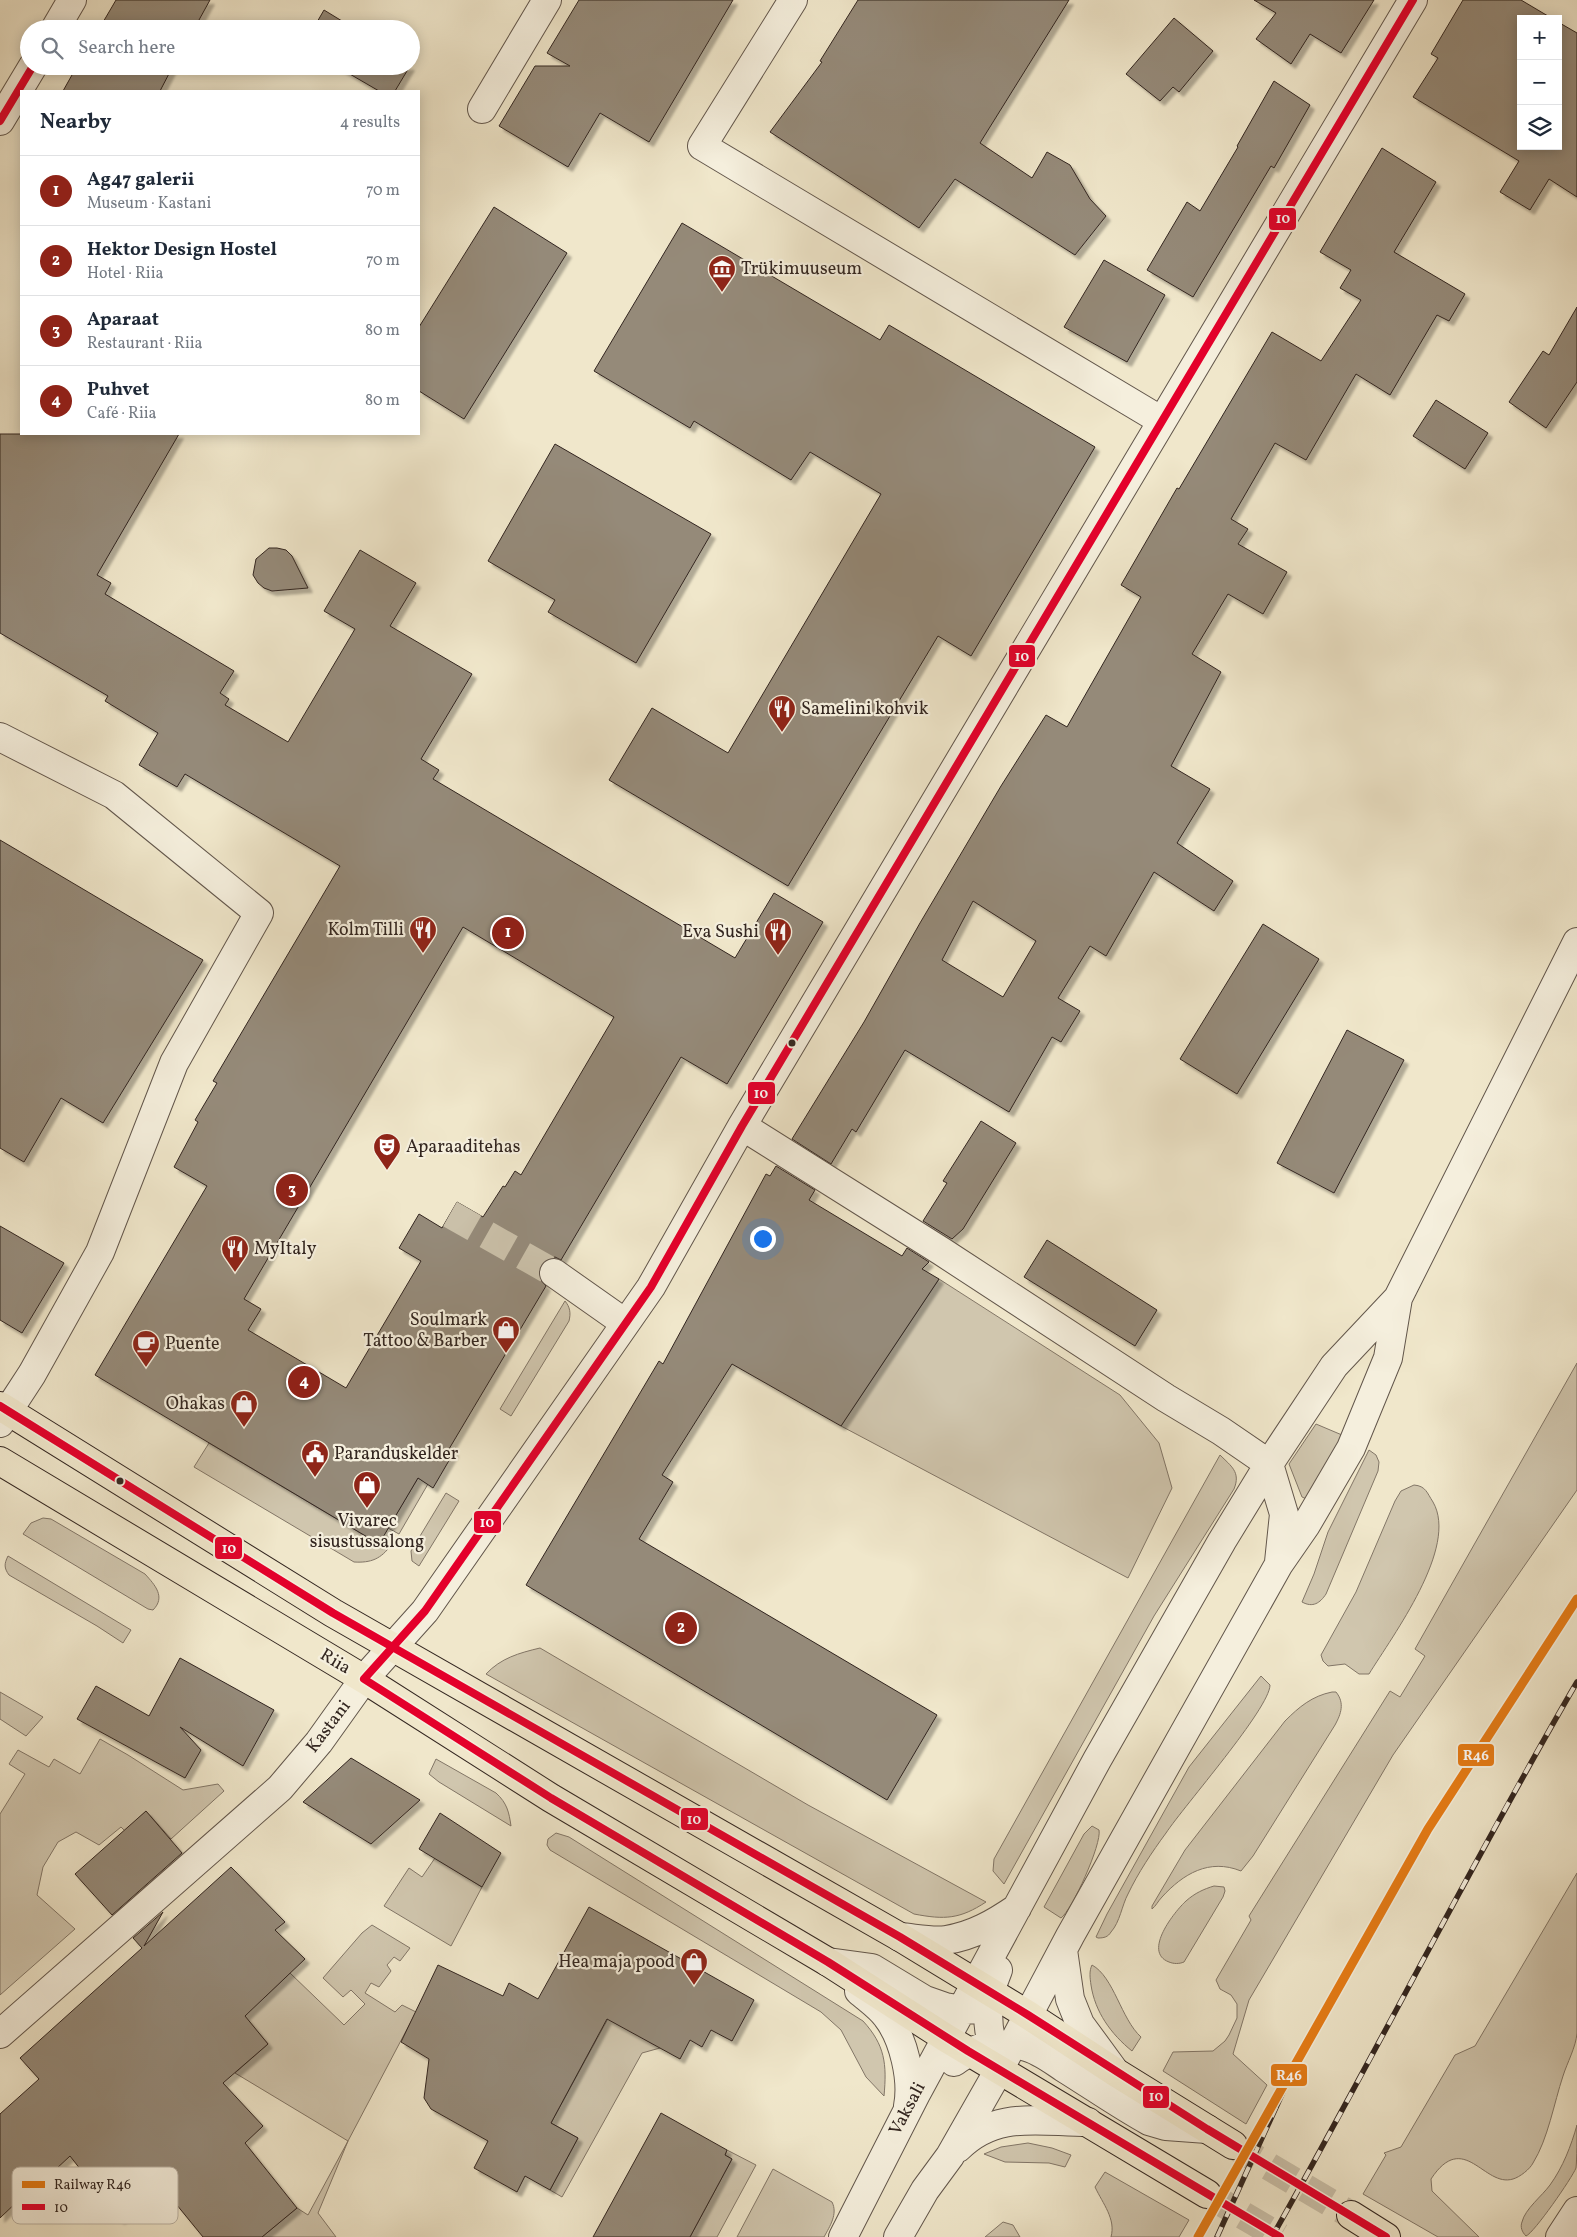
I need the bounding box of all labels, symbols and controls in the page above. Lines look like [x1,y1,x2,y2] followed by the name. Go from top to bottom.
[1517,15,1562,150] map controls
[1517,15,1562,60] button: +
[20,20,420,75] search box
[38,34,66,62] icon: search
[78,35,175,61] text: Search here
[1517,60,1562,105] button: −
[1517,105,1562,150] button: layers
[40,108,111,137] text: Nearby
[340,112,400,134] text: 4 results
[87,167,195,193] text: Ag47 galerii
[53,180,59,202] text: 1
[366,180,400,202] text: 70 m
[87,193,211,215] text: Museum · Kastani
[1268,207,1297,231] line badge: 10
[1276,210,1290,229] text: 10
[87,237,277,263] text: Hektor Design Hostel
[52,250,60,272] text: 2
[366,250,400,272] text: 70 m
[707,254,737,293] museum icon: Trükimuuseum
[741,257,862,282] place label: Trükimuuseum
[87,263,163,285] text: Hotel · Riia
[87,307,159,333] text: Aparaat
[52,320,60,342] text: 3
[365,320,400,342] text: 80 m
[87,333,203,355] text: Restaurant · Riia
[87,377,149,403] text: Puhvet
[51,390,61,412] text: 4
[365,390,400,412] text: 80 m
[87,403,157,425] text: Café · Riia
[1008,644,1036,668] line badge: 10
[1015,648,1029,667] text: 10
[767,694,797,733] restaurant icon: Samelini kohvik
[801,697,929,722] place label: Samelini kohvik
[492,914,524,952] pin: 1
[408,915,438,954] restaurant icon: Kolm Tilli
[763,917,793,956] restaurant icon: Eva Sushi
[328,918,404,943] place label: Kolm Tilli
[682,920,759,945] place label: Eva Sushi
[787,1038,797,1048] unlabelled marker
[747,1081,776,1105] line badge: 10
[754,1085,768,1104] text: 10
[372,1132,402,1171] theatre icon: Aparaaditehas
[406,1135,520,1160] place label: Aparaaditehas
[276,1171,308,1209] pin: 3
[750,1226,776,1252] your location
[220,1234,250,1273] restaurant icon: MyItaly
[254,1237,317,1262] place label: MyItaly
[363,1308,487,1354] place label: Soulmark Tattoo & Barber
[491,1315,521,1354] shop icon: Soulmark Tattoo & Barber
[131,1329,161,1368] cafe icon: Puente
[165,1332,220,1357] place label: Puente
[288,1363,320,1401] pin: 4
[229,1389,259,1428] shop icon: Ohakas
[166,1392,225,1417] place label: Ohakas
[300,1439,330,1478] public building icon: Paranduskelder
[334,1442,459,1467] place label: Paranduskelder
[352,1470,382,1509] shop icon: Vivarec sisustussalong
[115,1476,125,1486] unlabelled marker
[310,1509,424,1555] place label: Vivarec sisustussalong
[473,1510,502,1534] line badge: 10
[480,1514,494,1533] text: 10
[214,1536,243,1560] line badge: 10
[222,1540,236,1559] text: 10
[665,1609,697,1647] pin: 2
[315,1643,355,1681] street label: Riia
[301,1695,357,1759] street label: Kastani
[1457,1743,1495,1767] line badge: R46
[1463,1747,1489,1766] text: R46
[680,1807,709,1831] line badge: 10
[687,1811,701,1830] text: 10
[679,1947,709,1986] shop icon: Hea maja pood
[558,1950,675,1975] place label: Hea maja pood
[1270,2063,1308,2087] line badge: R46
[1276,2067,1302,2086] text: R46
[884,2078,932,2140] street label: Vaksali
[1142,2085,1170,2109] line badge: 10
[1149,2088,1163,2107] text: 10
[12,2167,178,2224] legend
[54,2176,131,2195] text: Railway R46
[54,2199,68,2218] text: 10

